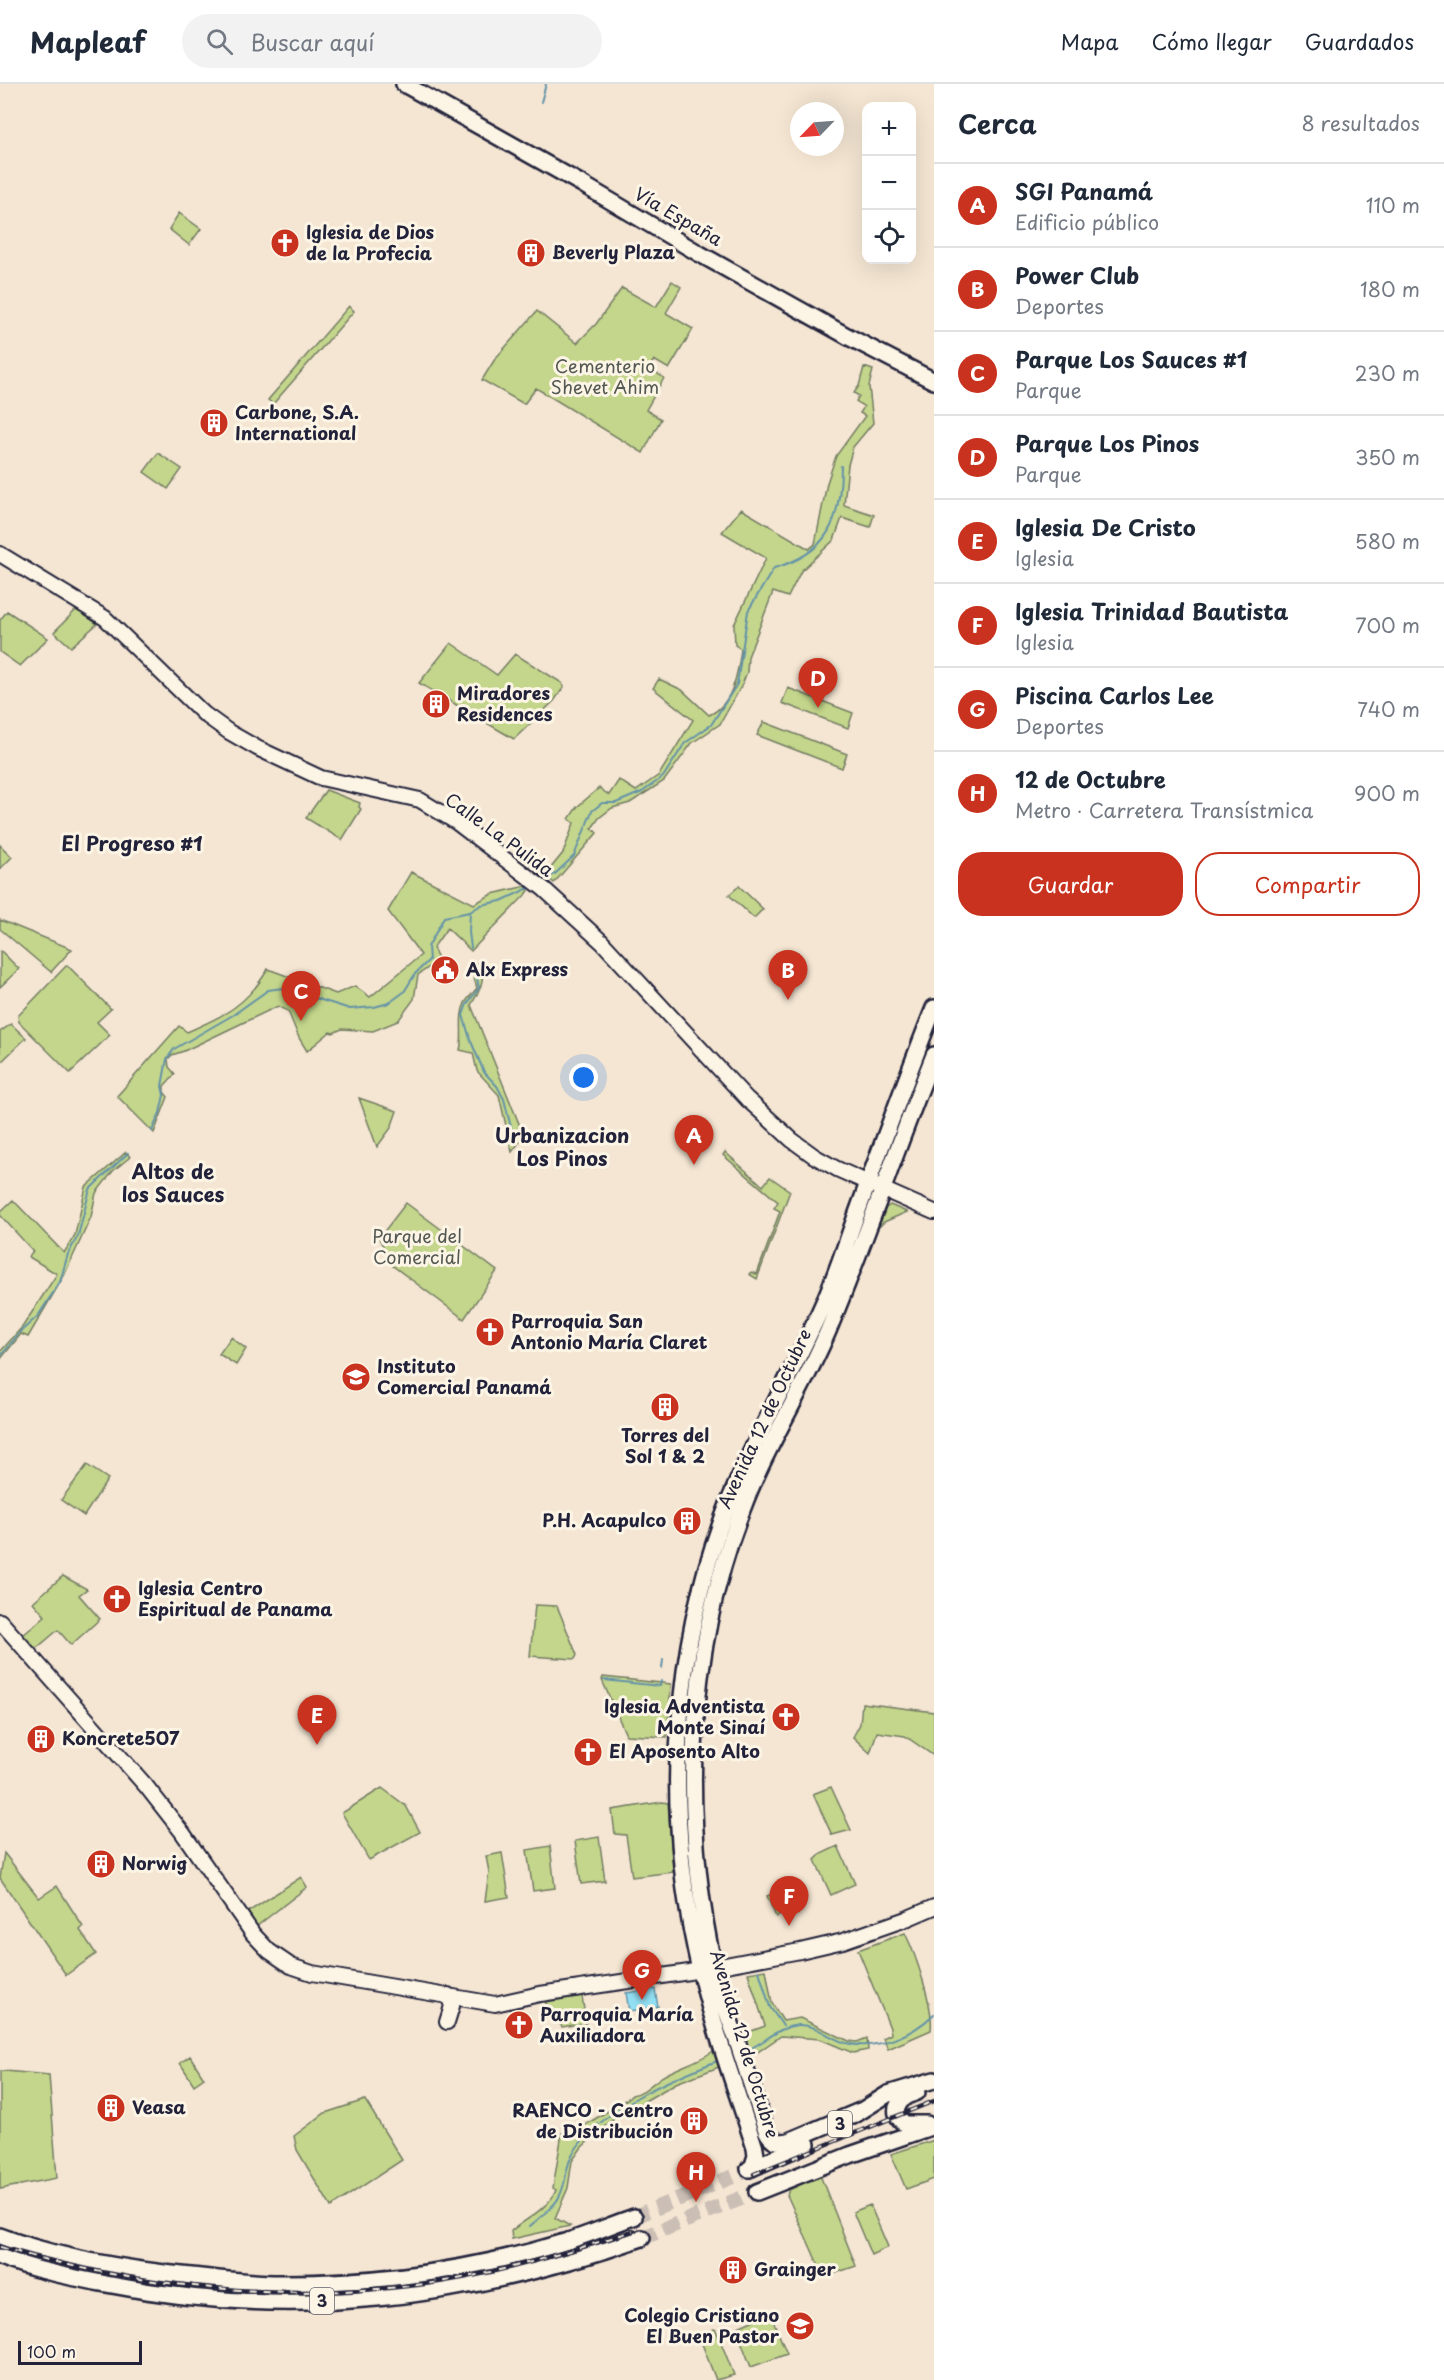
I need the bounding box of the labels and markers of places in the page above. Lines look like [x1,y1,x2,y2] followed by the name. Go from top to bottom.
[306,218,435,266] place label: Iglesia de Dios de la Profecia
[269,227,301,259] church icon: Iglesia de Dios de la Profecia
[515,237,547,269] building icon: Beverly Plaza
[552,238,676,265] place label: Beverly Plaza
[235,398,359,446] place label: Carbone, S.A. International
[198,407,230,439] building icon: Carbone, S.A. International
[798,658,838,708] pin: D
[457,679,553,727] place label: Miradores Residences
[420,688,452,720] building icon: Miradores Residences
[768,950,808,1000] pin: B
[429,954,461,986] public building icon: Alx Express
[466,955,568,982] place label: Alx Express
[282,972,320,1021] pin: C
[674,1116,714,1165] pin: A
[511,1307,708,1355] place label: Parroquia San Antonio María Claret
[474,1316,506,1348] church icon: Parroquia San Antonio María Claret
[377,1352,552,1400] place label: Instituto Comercial Panamá
[340,1361,372,1393] school or university icon: Instituto Comercial Panamá
[649,1391,681,1423] building icon: Torres del Sol 1 & 2
[621,1421,709,1469] place label: Torres del Sol 1 & 2
[671,1505,703,1537] building icon: P.H. Acapulco
[542,1506,666,1533] place label: P.H. Acapulco
[138,1574,332,1622] place label: Iglesia Centro Espiritual de Panama
[101,1583,133,1615] church icon: Iglesia Centro Espiritual de Panama
[604,1692,766,1740] place label: Iglesia Adventista Monte Sinaí
[298,1696,336,1745] pin: E
[770,1701,802,1733] church icon: Iglesia Adventista Monte Sinaí
[25,1723,57,1755] building icon: Koncrete507
[62,1724,180,1751] place label: Koncrete507
[572,1736,604,1768] church icon: El Aposento Alto
[609,1737,760,1764] place label: El Aposento Alto
[85,1848,117,1880] building icon: Norwig
[122,1849,188,1876] place label: Norwig
[770,1876,808,1926] pin: F
[622,1950,662,2000] pin: G
[540,2000,694,2048] place label: Parroquia María Auxiliadora
[503,2009,535,2041] church icon: Parroquia María Auxiliadora
[95,2092,127,2124] building icon: Veasa
[132,2093,186,2120] place label: Veasa
[512,2096,673,2144] place label: RAENCO - Centro de Distribución
[678,2105,710,2137] building icon: RAENCO - Centro de Distribución
[676,2152,716,2202] pin: H
[717,2254,749,2286] building icon: Grainger
[754,2255,836,2282] place label: Grainger
[624,2301,780,2349] place label: Colegio Cristiano El Buen Pastor
[784,2310,816,2342] school or university icon: Colegio Cristiano El Buen Pastor

